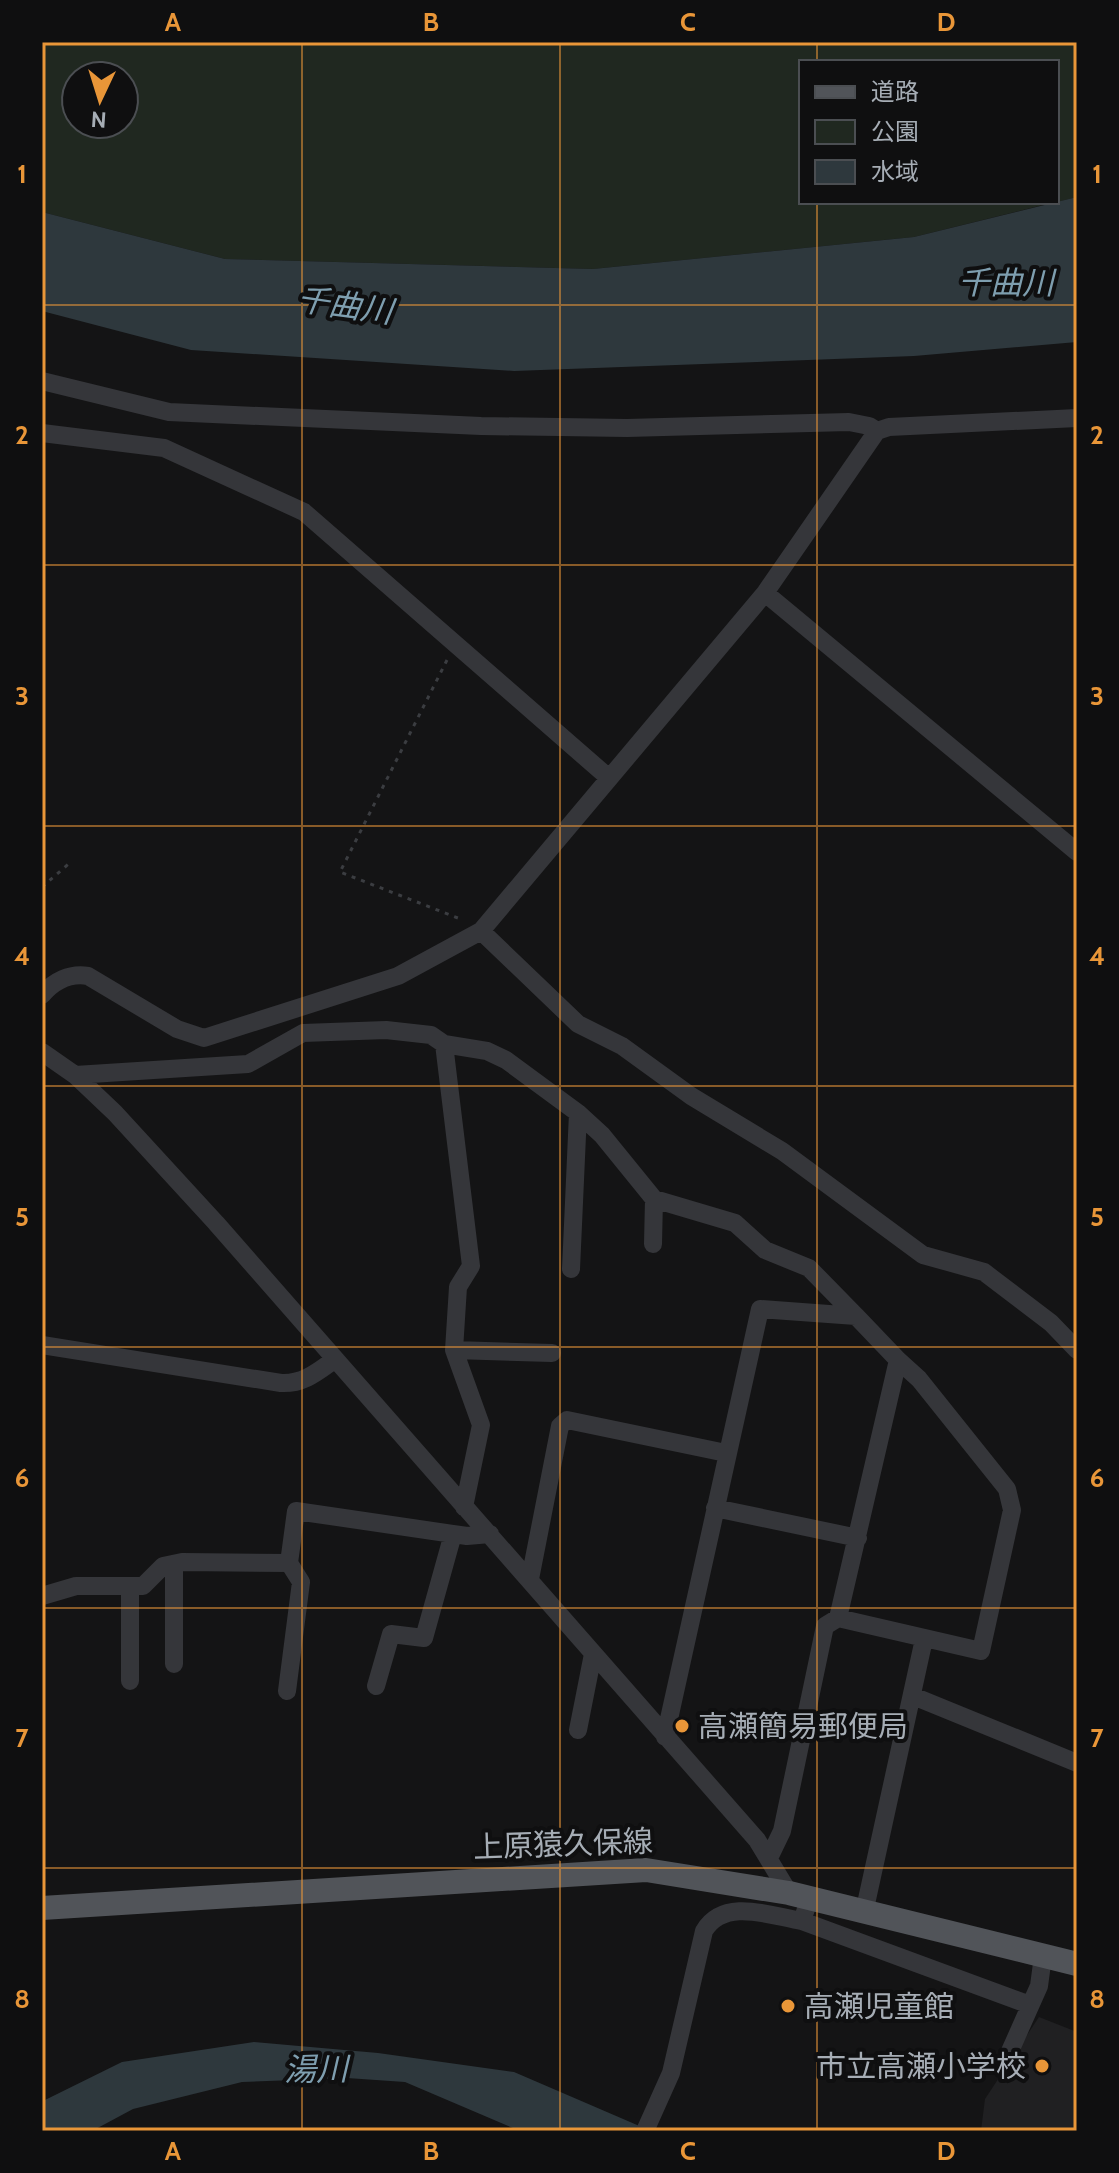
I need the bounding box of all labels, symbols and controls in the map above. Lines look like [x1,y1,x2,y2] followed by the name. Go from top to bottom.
[165,6,182,38] text: A
[423,6,439,38] text: B
[680,6,696,38] text: C
[937,6,955,38] text: D
[60,60,140,140] north arrow
[799,60,1059,204] legend
[871,77,919,106] text: 道路
[90,105,107,133] text: N
[871,117,919,146] text: 公園
[871,157,919,186] text: 水域
[17,158,27,190] text: 1
[1092,158,1102,190] text: 1
[958,263,1057,302] water label: 千曲川
[295,279,398,331] water label: 千曲川
[15,419,29,451] text: 2
[1090,419,1104,451] text: 2
[15,680,29,712] text: 3
[1090,680,1104,712] text: 3
[14,940,30,972] text: 4
[1089,940,1105,972] text: 4
[15,1201,29,1233] text: 5
[1090,1201,1104,1233] text: 5
[15,1462,29,1494] text: 6
[1090,1462,1104,1494] text: 6
[698,1708,908,1745] place label: 高瀬簡易郵便局
[673,1717,691,1735] marker: 高瀬簡易郵便局
[15,1722,29,1754] text: 7
[1090,1722,1104,1754] text: 7
[472,1822,654,1866] street label: 上原猿久保線
[14,1983,30,2015] text: 8
[1089,1983,1105,2015] text: 8
[804,1988,954,2025] place label: 高瀬児童館
[779,1997,797,2015] marker: 高瀬児童館
[816,2048,1026,2085] place label: 市立高瀬小学校
[284,2049,351,2089] water label: 湯川
[1033,2057,1051,2075] marker: 市立高瀬小学校
[165,2135,182,2167] text: A
[423,2135,439,2167] text: B
[680,2135,696,2167] text: C
[937,2135,955,2167] text: D

